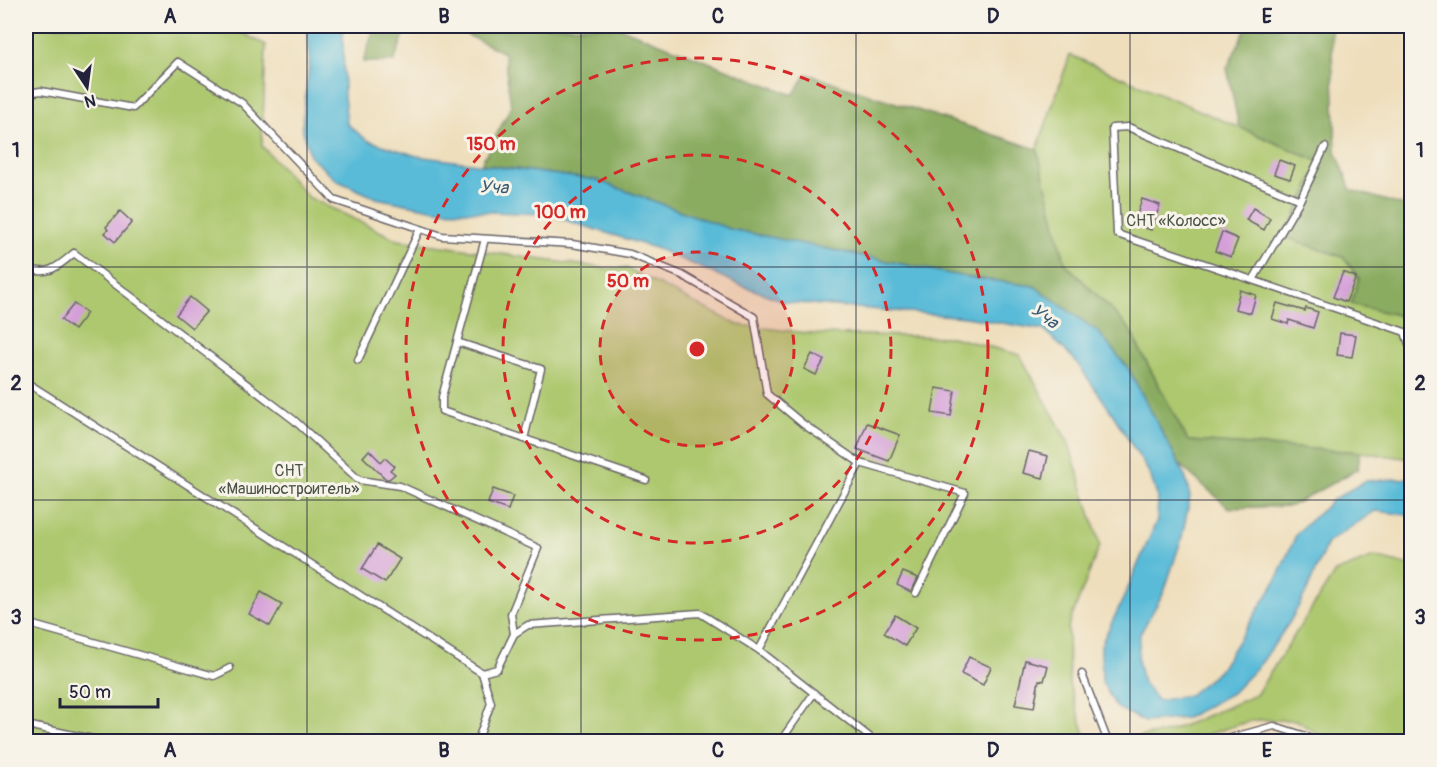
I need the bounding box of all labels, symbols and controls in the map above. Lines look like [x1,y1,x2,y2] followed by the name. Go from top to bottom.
[164,4,177,29] text: A
[438,4,450,29] text: B
[712,4,724,29] text: C
[987,4,1000,29] text: D
[1262,4,1273,29] text: E
[57,57,117,117] north arrow
[82,90,98,112] text: N
[467,133,516,156] text: 150 m
[12,138,20,163] text: 1
[1416,138,1424,163] text: 1
[479,175,510,200] water label: Уча
[534,201,586,224] text: 100 m
[1126,211,1226,231] park label: СНТ «Колосс»
[607,270,649,293] text: 50 m
[1026,299,1064,335] water label: Уча
[687,339,707,359] centre of rings
[10,371,22,396] text: 2
[1414,371,1426,396] text: 2
[219,461,359,499] park label: СНТ «Машиностроитель»
[10,605,22,630] text: 3
[1414,605,1426,630] text: 3
[60,671,158,709] scale bar
[69,681,111,704] text: 50 m
[164,738,177,763] text: A
[438,738,450,763] text: B
[712,738,724,763] text: C
[987,738,1000,763] text: D
[1262,738,1273,763] text: E

